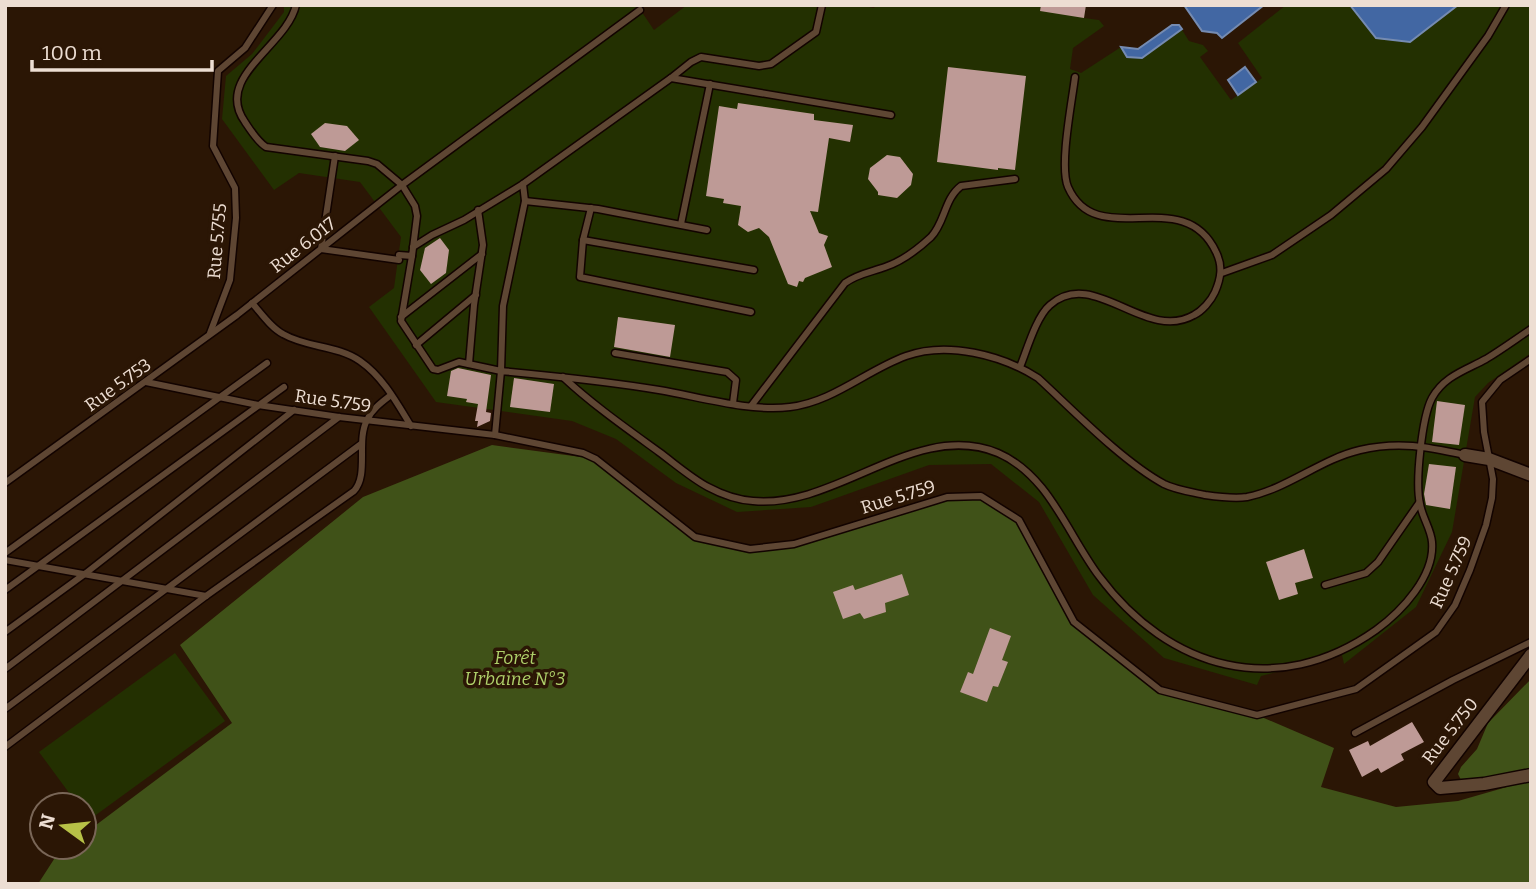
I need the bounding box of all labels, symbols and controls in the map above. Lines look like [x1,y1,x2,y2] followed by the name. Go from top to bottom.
[32,28,212,72] scale bar
[42,40,102,66] text: 100 m
[203,202,231,280] street label: Rue 5.755
[266,213,340,277] street label: Rue 6.017
[81,354,155,416] street label: Rue 5.753
[293,385,373,417] street label: Rue 5.759
[858,475,938,519] street label: Rue 5.759
[1425,532,1477,612] street label: Rue 5.759
[465,647,566,690] park label: Forêt Urbaine N°3
[1417,693,1483,769] street label: Rue 5.750
[28,791,98,861] north arrow
[34,811,60,832] text: N

